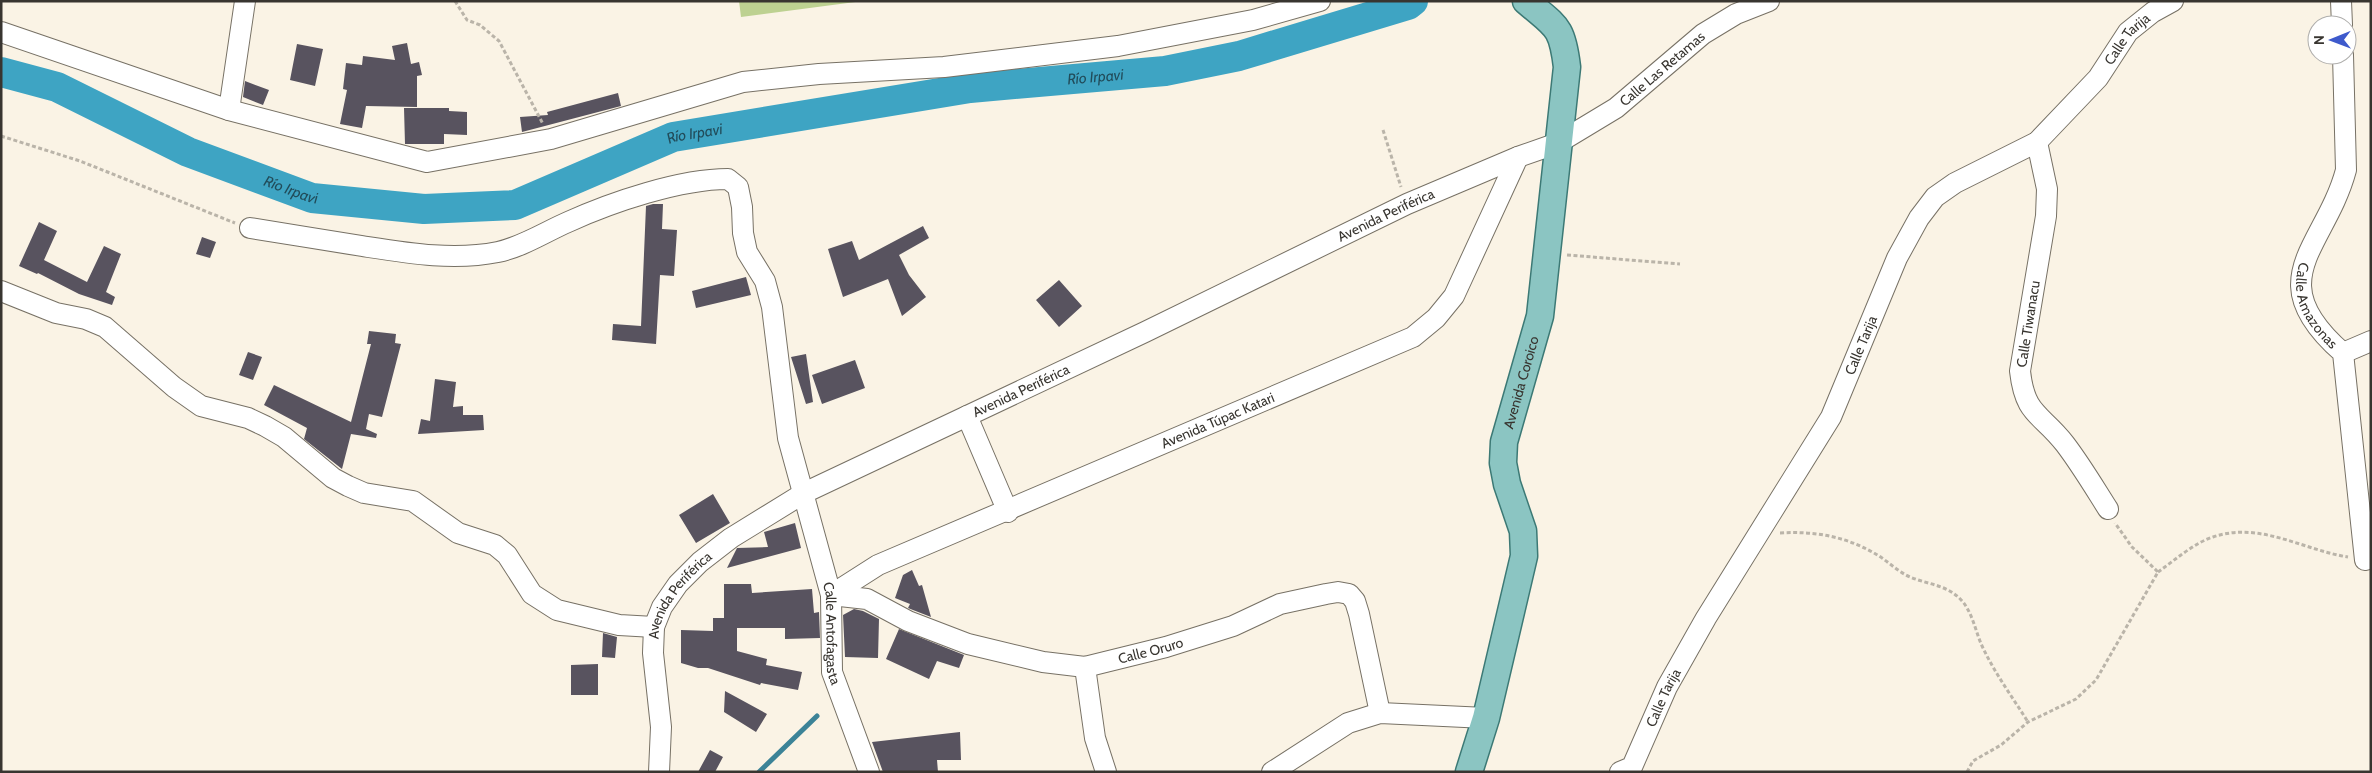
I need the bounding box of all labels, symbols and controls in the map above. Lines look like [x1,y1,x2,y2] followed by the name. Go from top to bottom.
[2100,9,2154,68] street label: Calle Tarija
[2307,15,2357,65] north arrow
[1616,27,1709,110] street label: Calle Las Retamas
[2310,35,2328,45] text: N
[1067,66,1125,88] water label: Río Irpavi
[664,120,725,148] water label: Río Irpavi
[261,172,319,208] water label: Río Irpavi
[1334,184,1437,246] street label: Avenida Periférica
[2292,260,2342,353] street label: Calle Amazonas
[2012,279,2044,369] street label: Calle Tiwanacu
[1840,313,1881,378] street label: Calle Tarija
[1499,334,1543,431] street label: Avenida Coroico
[970,360,1073,421] street label: Avenida Periférica
[1158,388,1277,452] street label: Avenida Túpac Katari
[645,547,716,639] street label: Avenida Periférica
[819,580,845,687] street label: Calle Antofagasta
[1116,633,1186,668] street label: Calle Oruro
[1642,665,1685,730] street label: Calle Tarija

